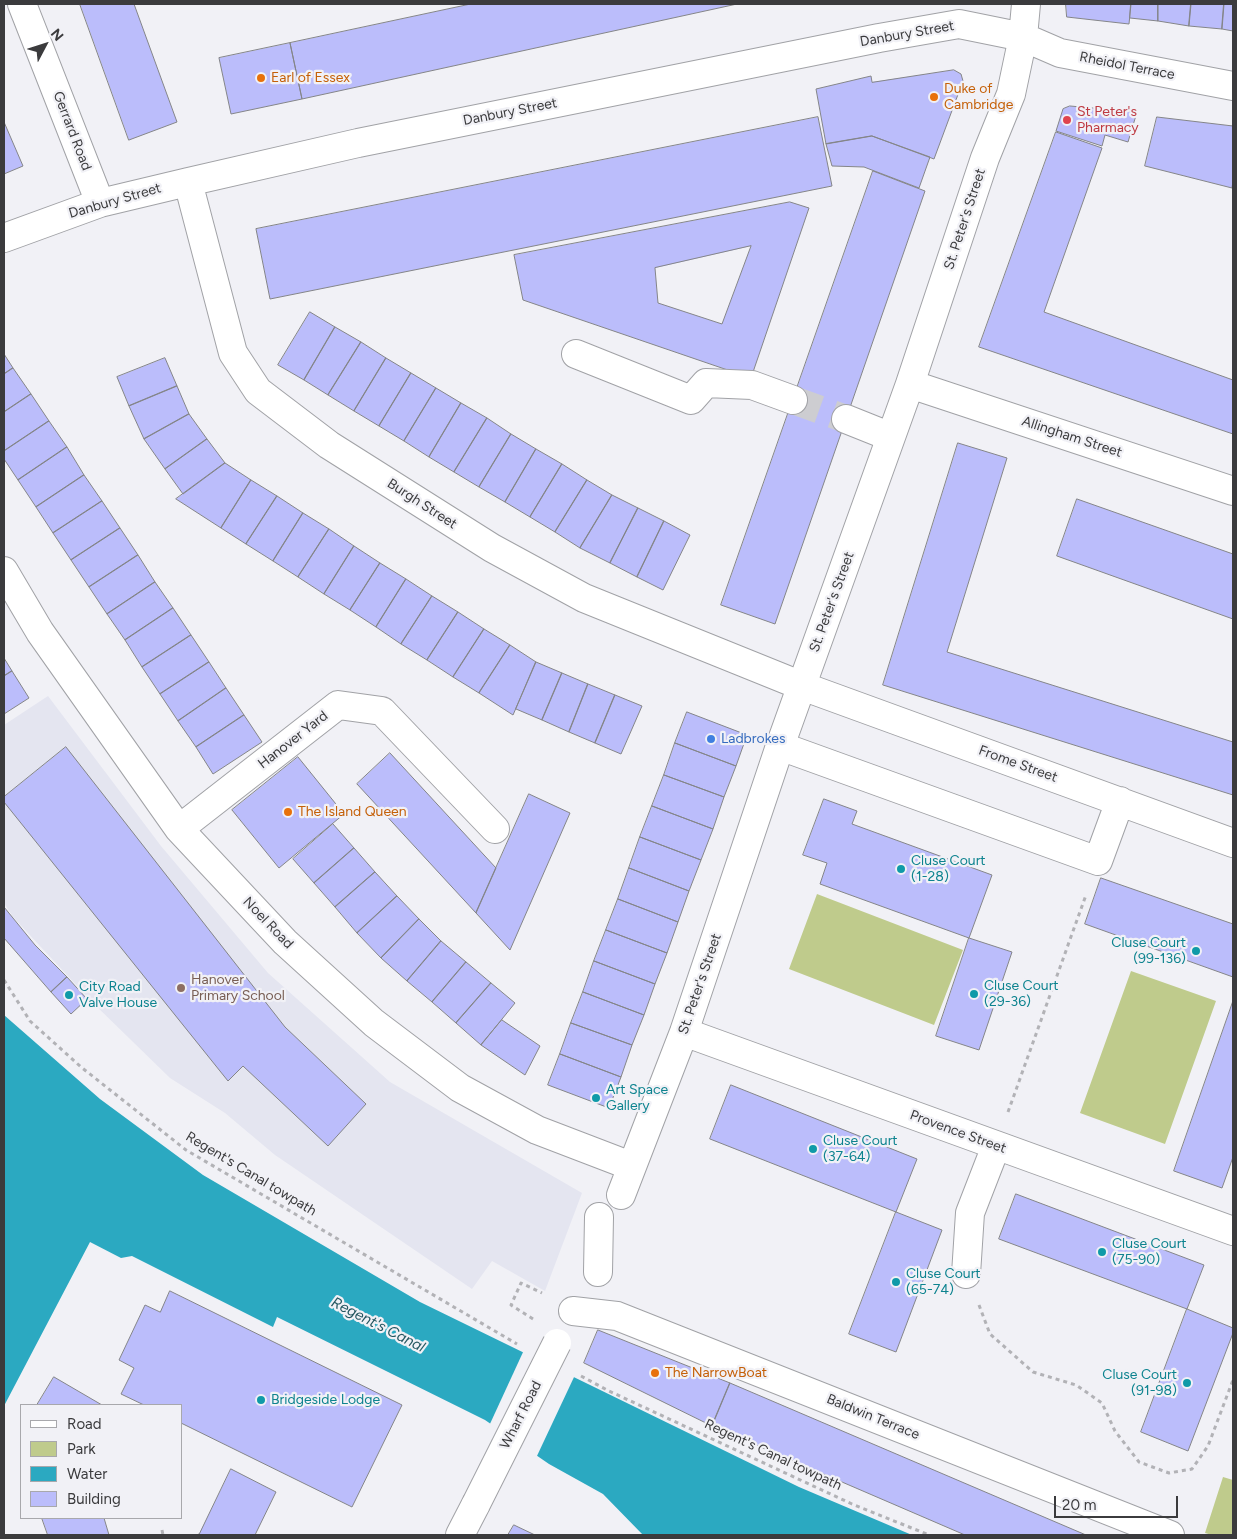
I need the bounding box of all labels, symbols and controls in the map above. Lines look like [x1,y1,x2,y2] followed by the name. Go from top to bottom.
[859,17,955,51] street label: Danbury Street
[20,20,70,70] north arrow
[47,25,67,45] text: N
[1078,49,1176,83] street label: Rheidol Terrace
[271,70,350,86] place label: Earl of Essex
[255,72,267,84] marker: Earl of Essex
[944,81,1013,114] place label: Duke of Cambridge
[49,89,95,173] street label: Gerrard Road
[928,91,940,103] marker: Duke of Cambridge
[462,95,558,129] street label: Danbury Street
[1077,104,1139,136] place label: St Peter's Pharmacy
[1061,114,1073,126] marker: St Peter's Pharmacy
[941,166,989,272] street label: St. Peter's Street
[67,180,163,222] street label: Danbury Street
[1020,413,1124,461] street label: Allingham Street
[384,475,460,533] street label: Burgh Street
[806,550,858,654] street label: St. Peter's Street
[255,708,331,772] street label: Hanover Yard
[721,731,785,747] place label: Ladbrokes
[705,733,717,745] marker: Ladbrokes
[976,742,1060,786] street label: Frome Street
[298,804,406,820] place label: The Island Queen
[282,806,294,818] marker: The Island Queen
[911,853,986,886] place label: Cluse Court (1-28)
[895,863,907,875] marker: Cluse Court (1-28)
[239,894,297,952] street label: Noel Road
[675,931,725,1037] street label: St. Peter's Street
[1111,935,1186,968] place label: Cluse Court (99-136)
[1190,945,1202,957] marker: Cluse Court (99-136)
[191,972,285,1004] place label: Hanover Primary School
[984,978,1059,1010] place label: Cluse Court (29-36)
[79,979,157,1012] place label: City Road Valve House
[175,982,187,994] marker: Hanover Primary School
[968,988,980,1000] marker: Cluse Court (29-36)
[63,989,75,1001] marker: City Road Valve House
[606,1082,668,1114] place label: Art Space Gallery
[590,1092,602,1104] marker: Art Space Gallery
[908,1107,1008,1157] street label: Provence Street
[183,1128,319,1220] street label: Regent's Canal towpath
[823,1133,898,1166] place label: Cluse Court (37-64)
[807,1143,819,1155] marker: Cluse Court (37-64)
[1112,1236,1187,1268] place label: Cluse Court (75-90)
[1096,1246,1108,1258] marker: Cluse Court (75-90)
[906,1266,981,1298] place label: Cluse Court (65-74)
[890,1276,902,1288] marker: Cluse Court (65-74)
[328,1294,428,1356] water label: Regent's Canal
[665,1365,767,1381] place label: The NarrowBoat
[649,1367,661,1379] marker: The NarrowBoat
[1102,1367,1177,1400] place label: Cluse Court (91-98)
[1181,1377,1193,1389] marker: Cluse Court (91-98)
[497,1378,545,1452] street label: Wharf Road
[824,1391,922,1443] street label: Baldwin Terrace
[271,1392,380,1408] place label: Bridgeside Lodge
[255,1394,267,1406] marker: Bridgeside Lodge
[20,1404,182,1519] legend
[67,1415,102,1433] text: Road
[702,1416,844,1494] street label: Regent's Canal towpath
[67,1440,96,1458] text: Park
[67,1465,107,1483] text: Water
[1057,1486,1181,1518] scale bar
[67,1490,121,1508] text: Building
[1062,1496,1096,1514] text: 20 m

